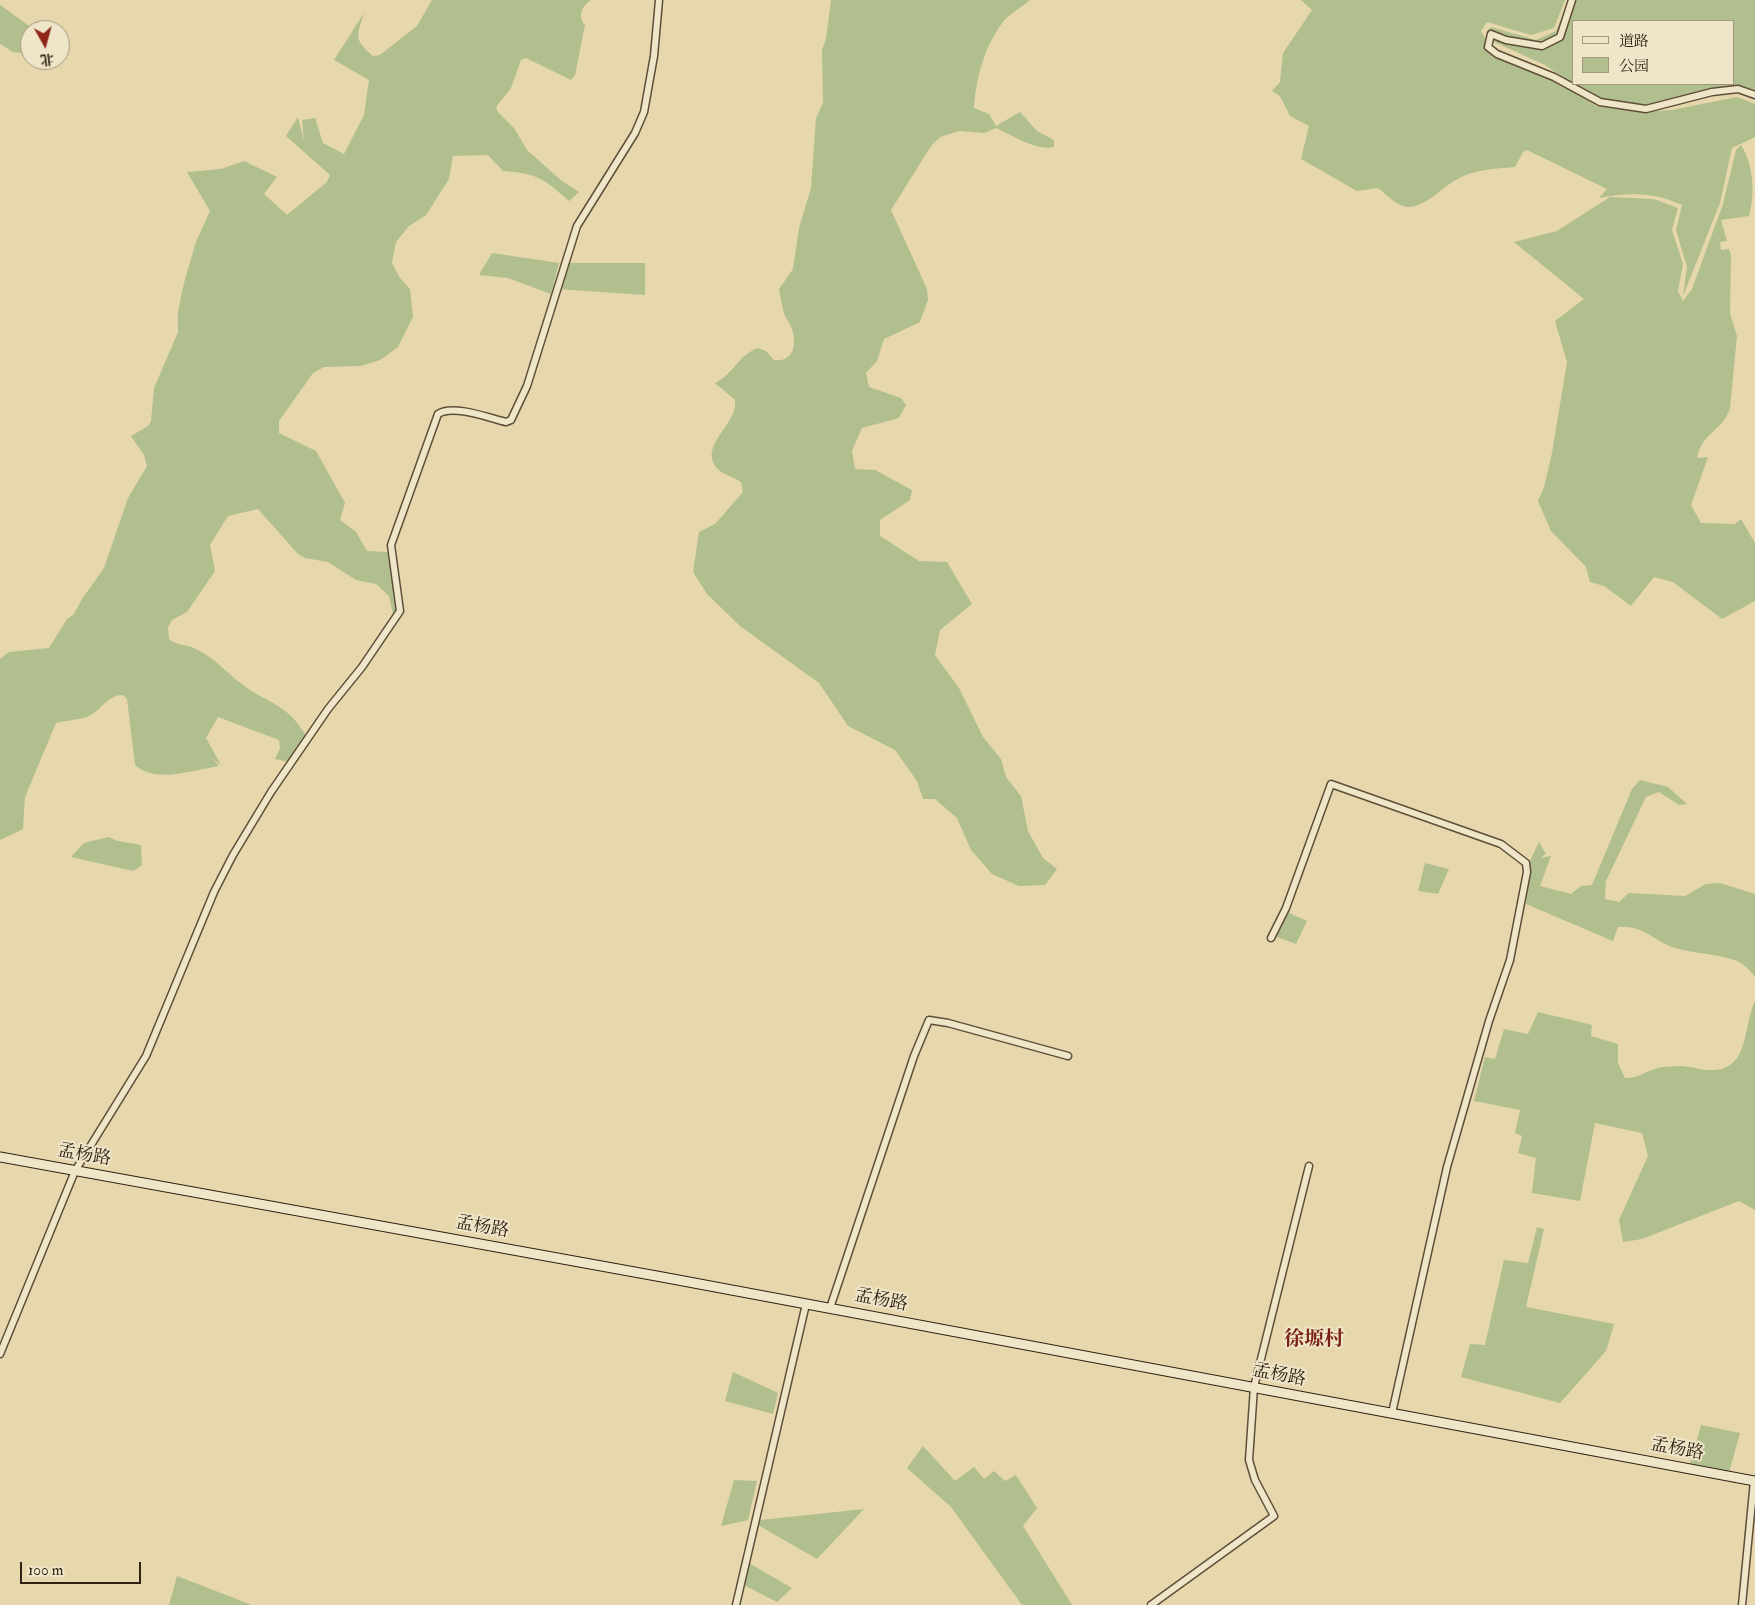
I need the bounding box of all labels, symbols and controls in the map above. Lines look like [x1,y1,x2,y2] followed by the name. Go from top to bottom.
[20,20,70,70] north arrow
[1572,20,1735,85] legend
[1619,32,1649,51] text: 道路
[39,50,55,69] text: 北
[1619,57,1649,76] text: 公园
[56,1141,112,1171] street label: 孟杨路
[454,1213,510,1243] street label: 孟杨路
[852,1285,910,1317] street label: 孟杨路
[1284,1329,1344,1353] district label: 徐塬村
[1250,1360,1308,1392] street label: 孟杨路
[1648,1434,1706,1466] street label: 孟杨路
[22,1552,144,1584] scale bar
[28,1561,63,1580] text: 100 m

